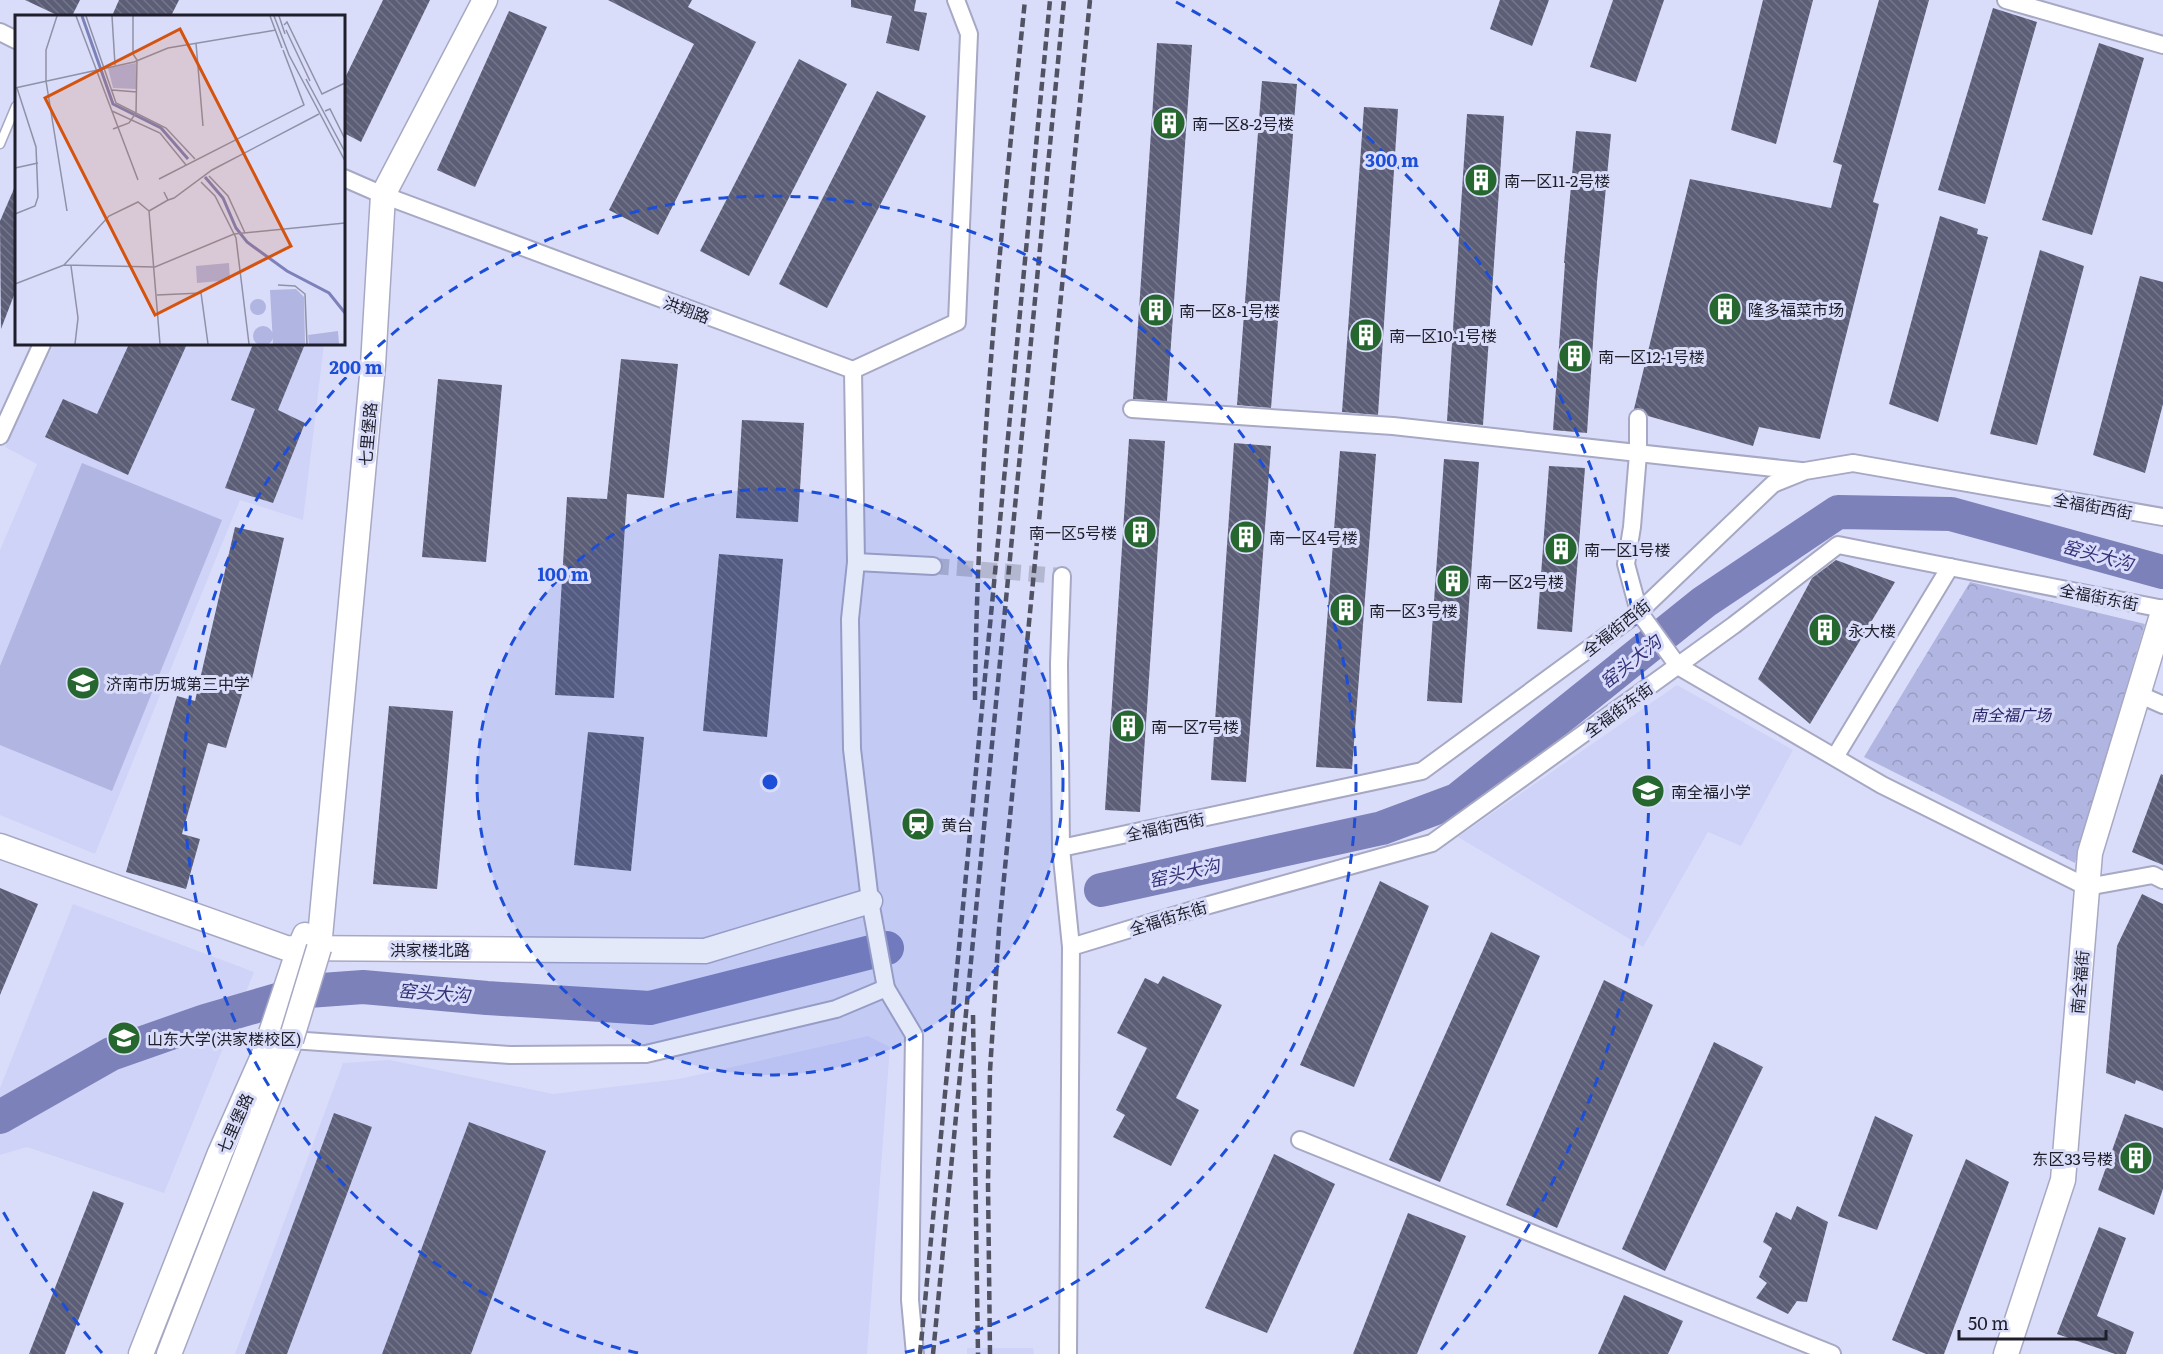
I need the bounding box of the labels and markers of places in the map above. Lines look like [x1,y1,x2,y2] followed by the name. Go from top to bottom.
[1151,105,1187,141] building icon: 南一区8-2号楼
[1192,111,1294,135] place label: 南一区8-2号楼
[1463,162,1499,198] building icon: 南一区11-2号楼
[1504,168,1610,192] place label: 南一区11-2号楼
[1707,291,1743,327] building icon: 隆多福菜市场
[1138,292,1174,328] building icon: 南一区8-1号楼
[1748,297,1844,321] place label: 隆多福菜市场
[1179,298,1280,322] place label: 南一区8-1号楼
[1348,317,1384,353] building icon: 南一区10-1号楼
[1389,323,1497,347] place label: 南一区10-1号楼
[1557,338,1593,374] building icon: 南一区12-1号楼
[1598,344,1705,368] place label: 南一区12-1号楼
[1122,514,1158,550] building icon: 南一区5号楼
[1228,519,1264,555] building icon: 南一区4号楼
[1029,520,1117,544] place label: 南一区5号楼
[1269,525,1358,549] place label: 南一区4号楼
[1543,531,1579,567] building icon: 南一区1号楼
[1584,537,1671,561] place label: 南一区1号楼
[1435,563,1471,599] building icon: 南一区2号楼
[1476,569,1564,593] place label: 南一区2号楼
[1328,592,1364,628] building icon: 南一区3号楼
[1369,598,1458,622] place label: 南一区3号楼
[1807,612,1843,648] building icon: 永大楼
[1848,618,1896,642] place label: 永大楼
[65,665,101,701] school or university icon: 济南市历城第三中学
[106,671,250,695] place label: 济南市历城第三中学
[1110,708,1146,744] building icon: 南一区7号楼
[1151,714,1239,738] place label: 南一区7号楼
[760,772,780,792] centre of rings
[1630,773,1666,809] school or university icon: 南全福小学
[1671,779,1751,803] place label: 南全福小学
[900,806,936,842] station icon: 黄台
[941,812,973,836] place label: 黄台
[106,1020,142,1056] school or university icon: 山东大学(洪家楼校区)
[147,1026,302,1050] place label: 山东大学(洪家楼校区)
[2118,1140,2154,1176] building icon: 东区33号楼
[2032,1146,2113,1170] place label: 东区33号楼

